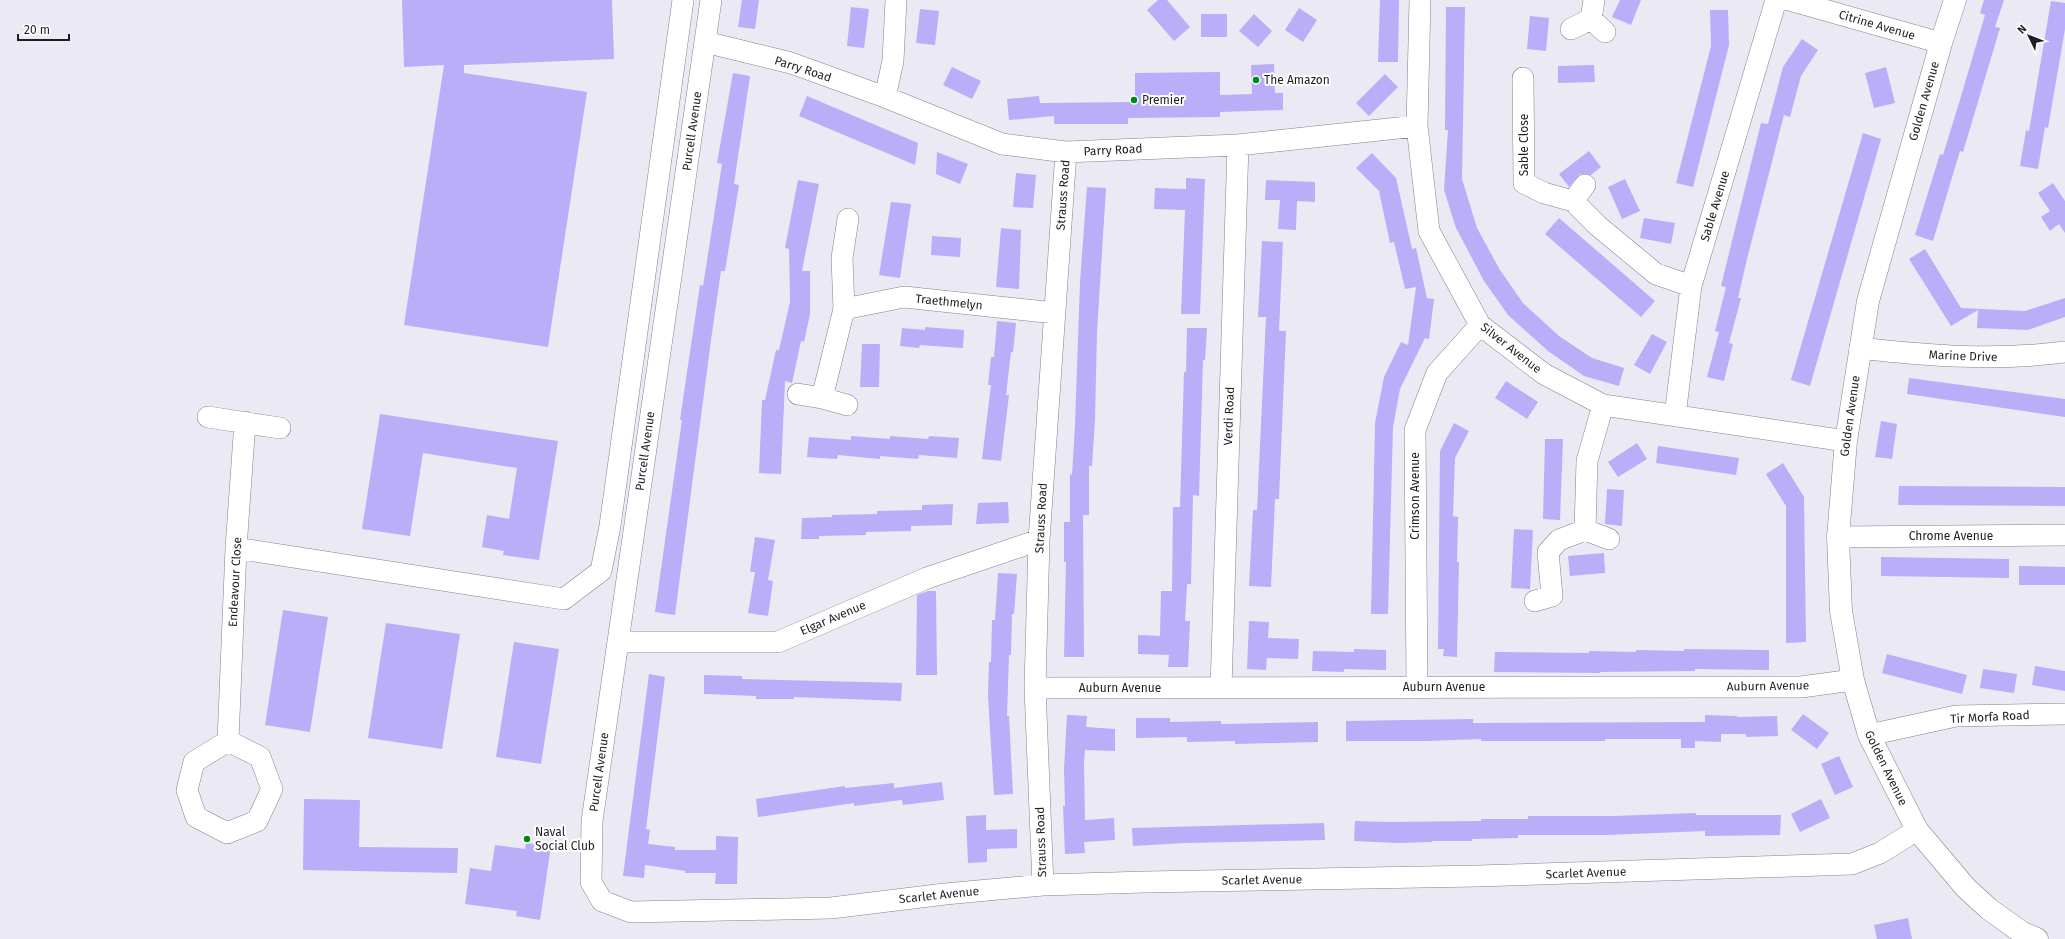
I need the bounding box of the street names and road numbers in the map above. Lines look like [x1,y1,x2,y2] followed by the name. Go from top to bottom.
[1837,7,1917,43] street label: Citrine Avenue
[773,53,833,85] street label: Parry Road
[1906,60,1942,142] street label: Golden Avenue
[680,90,704,172] street label: Purcell Avenue
[1517,114,1531,176] street label: Sable Close
[1083,141,1143,159] street label: Parry Road
[1054,159,1072,231] street label: Strauss Road
[1698,169,1732,243] street label: Sable Avenue
[915,292,983,312] street label: Traethmelyn
[1478,320,1544,376] street label: Silver Avenue
[1928,348,1998,364] street label: Marine Drive
[1837,375,1863,457] street label: Golden Avenue
[1221,386,1237,446] street label: Verdi Road
[633,410,657,492] street label: Purcell Avenue
[1408,452,1422,540] street label: Crimson Avenue
[1032,482,1050,554] street label: Strauss Road
[1909,529,1993,543] street label: Chrome Avenue
[226,537,244,627] street label: Endeavour Close
[798,598,868,638] street label: Elgar Avenue
[1727,678,1809,694] street label: Auburn Avenue
[1403,680,1485,694] street label: Auburn Avenue
[1079,681,1161,695] street label: Auburn Avenue
[1950,708,2030,726] street label: Tir Morfa Road
[1862,728,1910,808] street label: Golden Avenue
[587,731,611,813] street label: Purcell Avenue
[1033,807,1049,877] street label: Strauss Road
[1545,865,1627,881] street label: Scarlet Avenue
[1222,872,1302,888] street label: Scarlet Avenue
[898,884,980,906] street label: Scarlet Avenue

